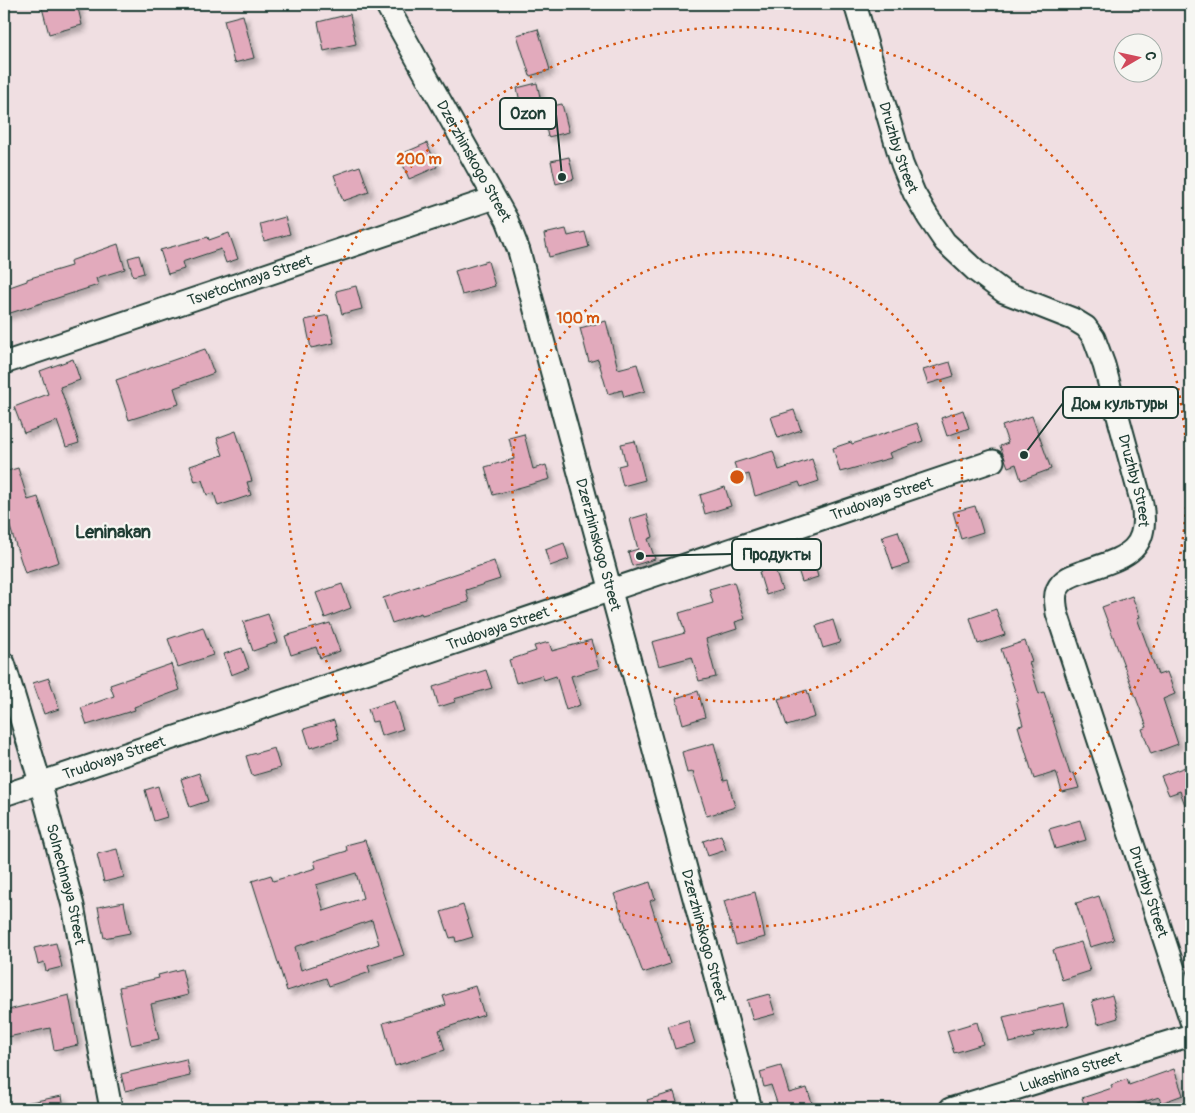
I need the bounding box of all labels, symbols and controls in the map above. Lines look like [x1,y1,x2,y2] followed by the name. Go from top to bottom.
[1112,32,1162,82] north arrow
[1141,50,1159,62] text: С
[432,97,516,226] street label: Dzerzhinskogo Street
[500,98,556,129] callout: Ozon
[874,100,922,197] street label: Druzhby Street
[510,104,546,124] text: Ozon
[396,150,442,169] text: 200 m
[185,251,315,311] street label: Tsvetochnaya Street
[557,309,599,328] text: 100 m
[1063,387,1178,418] callout: Дом культуры
[1071,394,1168,414] text: Дом культуры
[1113,432,1153,529] street label: Druzhby Street
[728,468,746,486] centre of rings
[828,473,936,525] street label: Trudovaya Street
[571,476,625,614] street label: Dzerzhinskogo Street
[75,521,151,544] district label: Leninakan
[732,539,821,570] callout: Продукты
[743,545,811,565] text: Продукты
[444,602,552,655] street label: Trudovaya Street
[60,732,169,784] street label: Trudovaya Street
[42,822,89,947] street label: Solnechnaya Street
[1124,844,1172,941] street label: Druzhby Street
[677,867,731,1005] street label: Dzerzhinskogo Street
[1018,1048,1125,1097] street label: Lukashina Street

